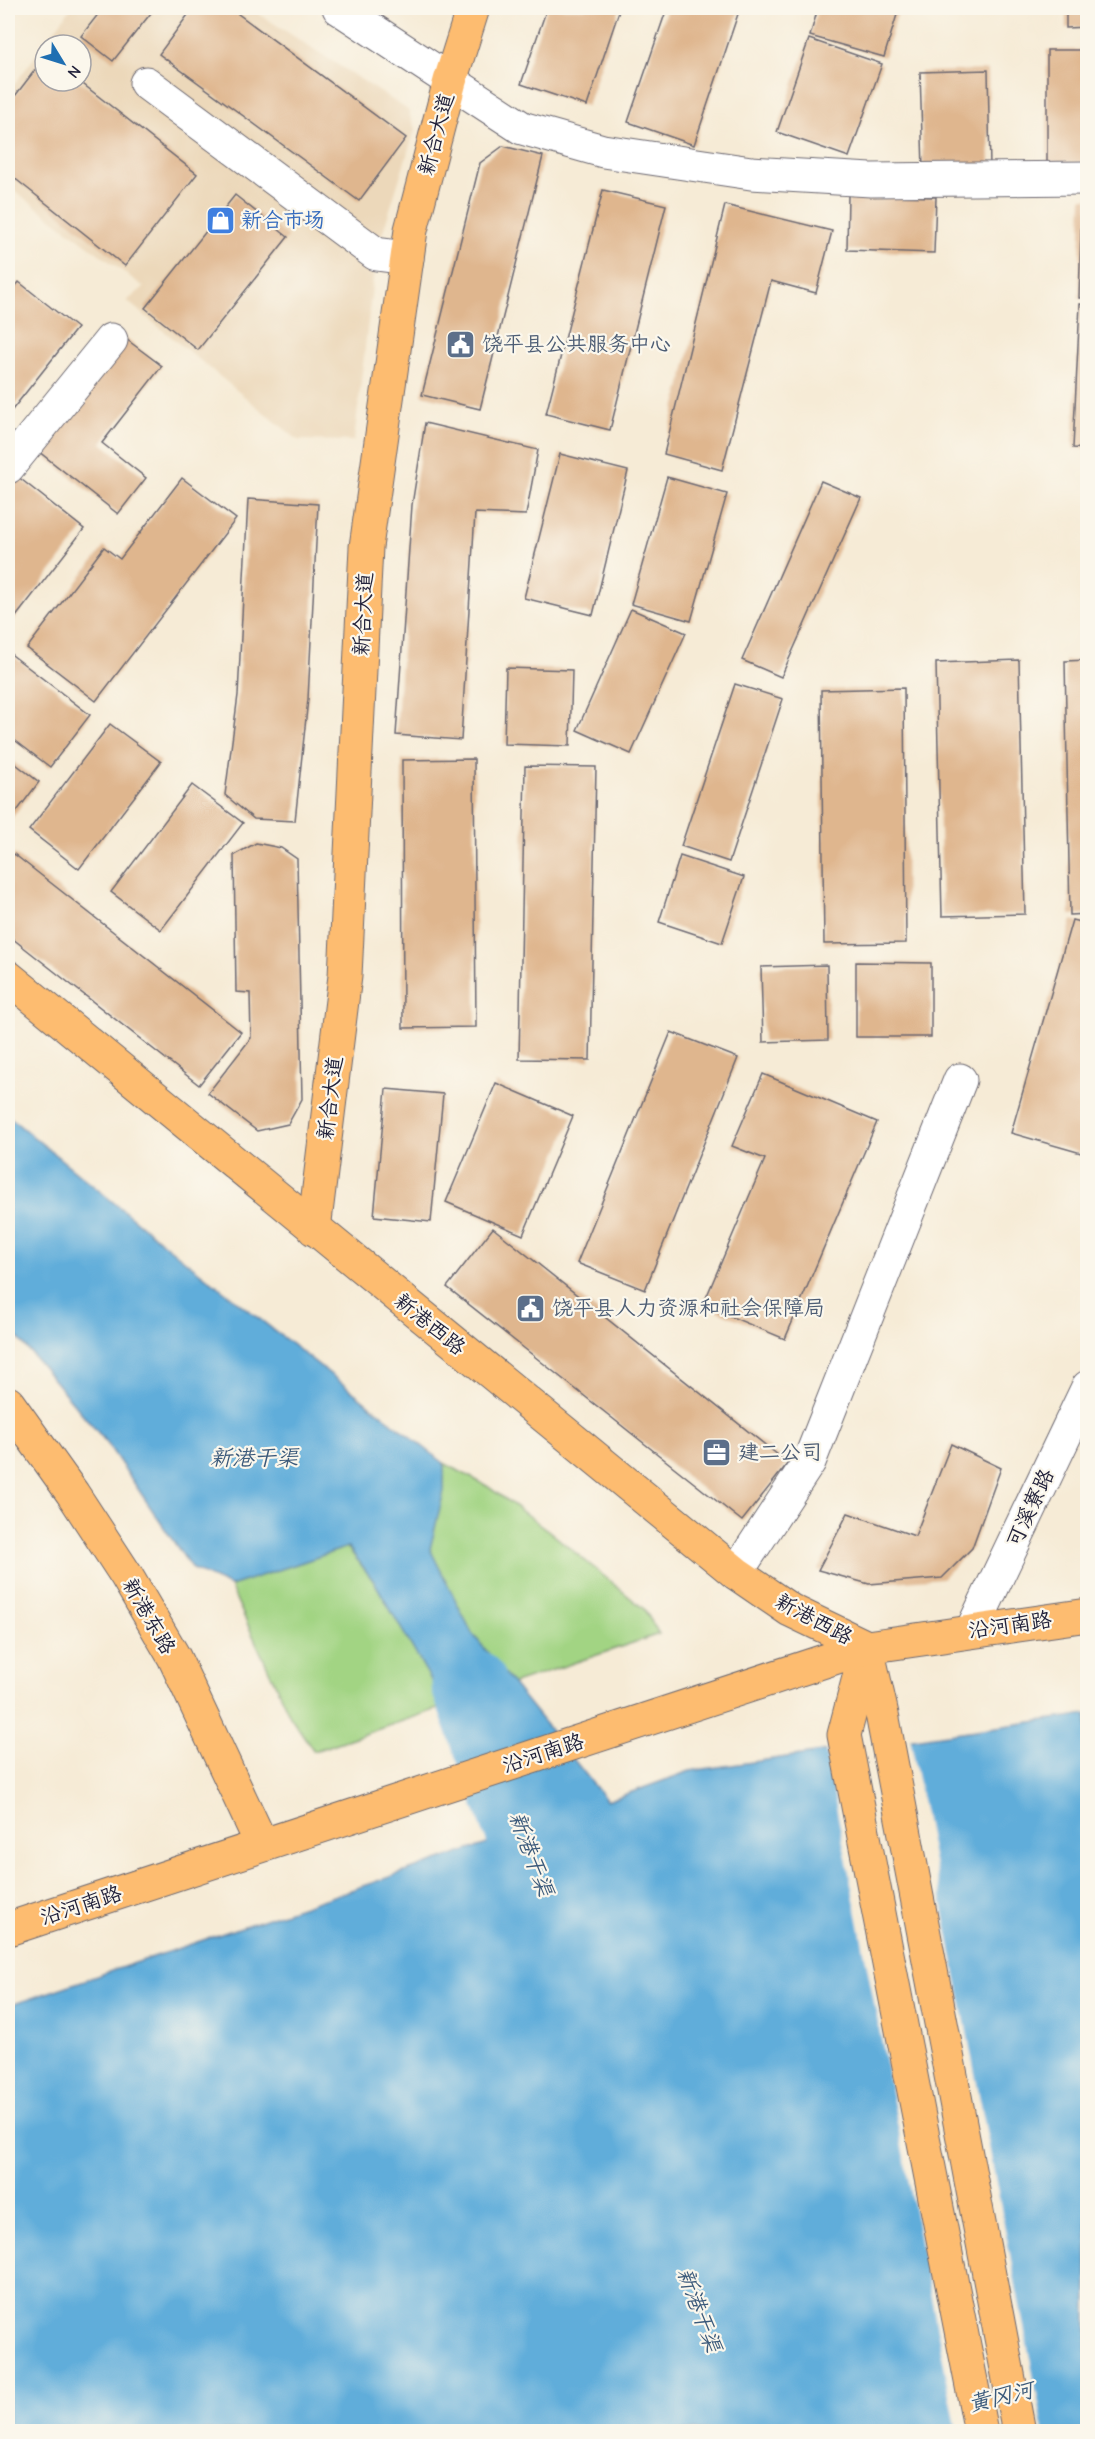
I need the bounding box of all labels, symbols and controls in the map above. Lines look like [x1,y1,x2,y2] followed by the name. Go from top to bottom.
[33,33,93,93] north arrow
[64,62,84,81] text: N
[414,90,458,178] street label: 新合大道
[204,204,236,236] shop icon: 新合市场
[241,208,325,232] place label: 新合市场
[445,328,477,360] public building icon: 饶平县公共服务中心
[482,332,671,356] place label: 饶平县公共服务中心
[349,571,377,657] street label: 新合大道
[313,1055,347,1141] street label: 新合大道
[390,1288,470,1360] street label: 新港西路
[515,1292,547,1324] public building icon: 饶平县人力资源和社会保障局
[552,1296,825,1320] place label: 饶平县人力资源和社会保障局
[701,1436,733,1468] office icon: 建二公司
[738,1440,822,1464] place label: 建二公司
[210,1445,300,1471] water label: 新港干渠
[1001,1465,1059,1551] street label: 可溪寮路
[118,1574,180,1658] street label: 新港东路
[771,1589,857,1649] street label: 新港西路
[967,1607,1053,1643] street label: 沿河南路
[499,1729,587,1777] street label: 沿河南路
[504,1808,559,1902] water label: 新港干渠
[37,1881,125,1929] street label: 沿河南路
[672,2264,727,2358] water label: 新港干渠
[966,2376,1039,2417] water label: 黄冈河

